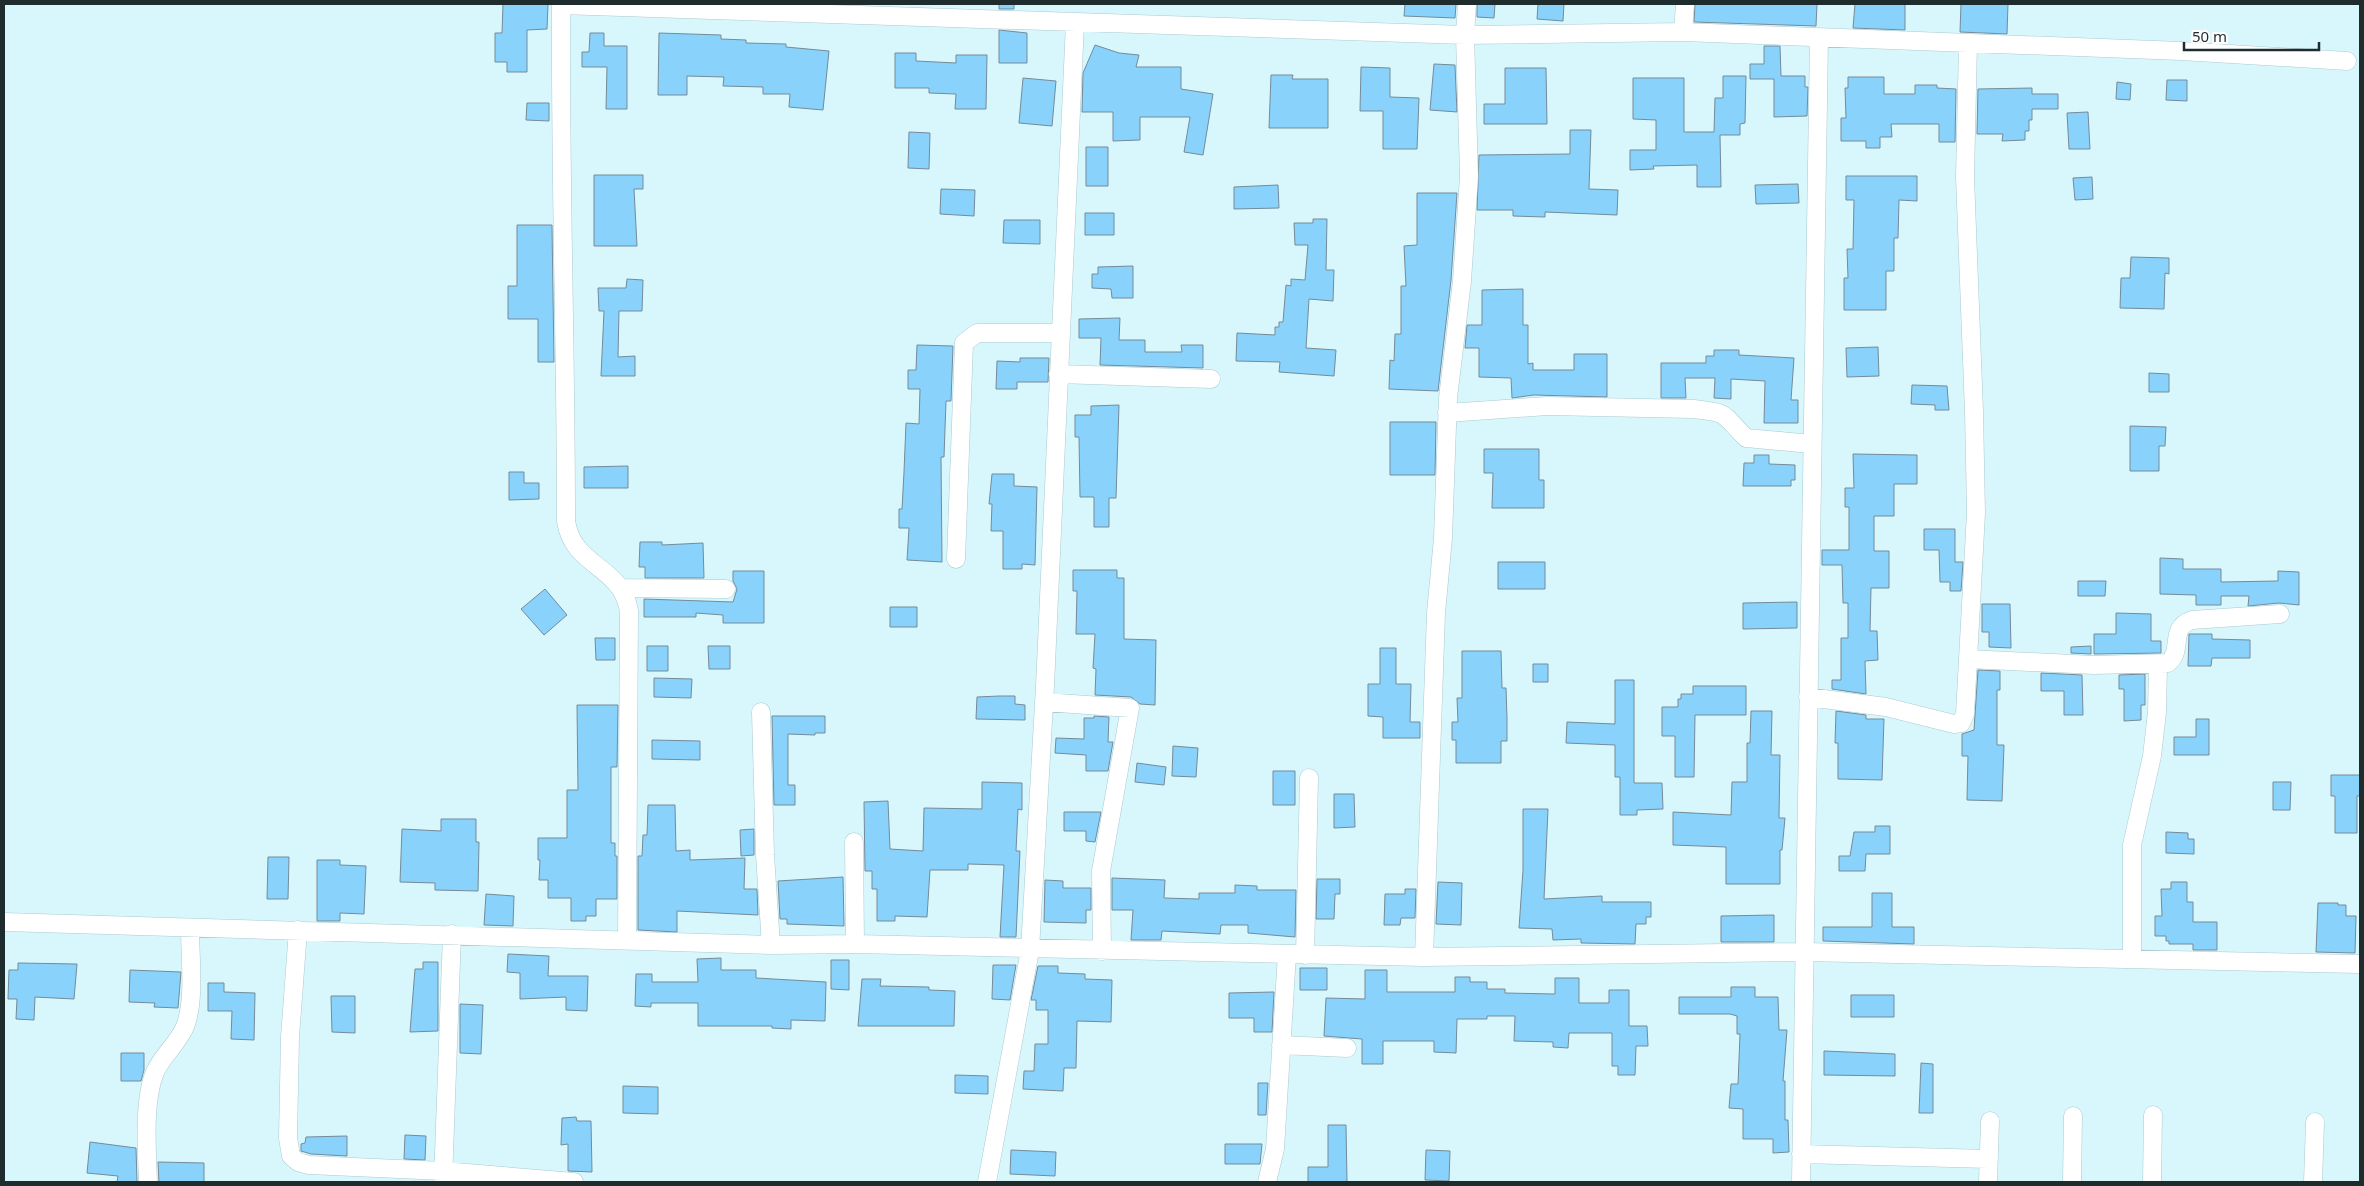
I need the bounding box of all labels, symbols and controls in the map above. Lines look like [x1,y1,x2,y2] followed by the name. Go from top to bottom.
[2184,20,2319,52] scale bar
[2192,26,2227,46] text: 50 m

